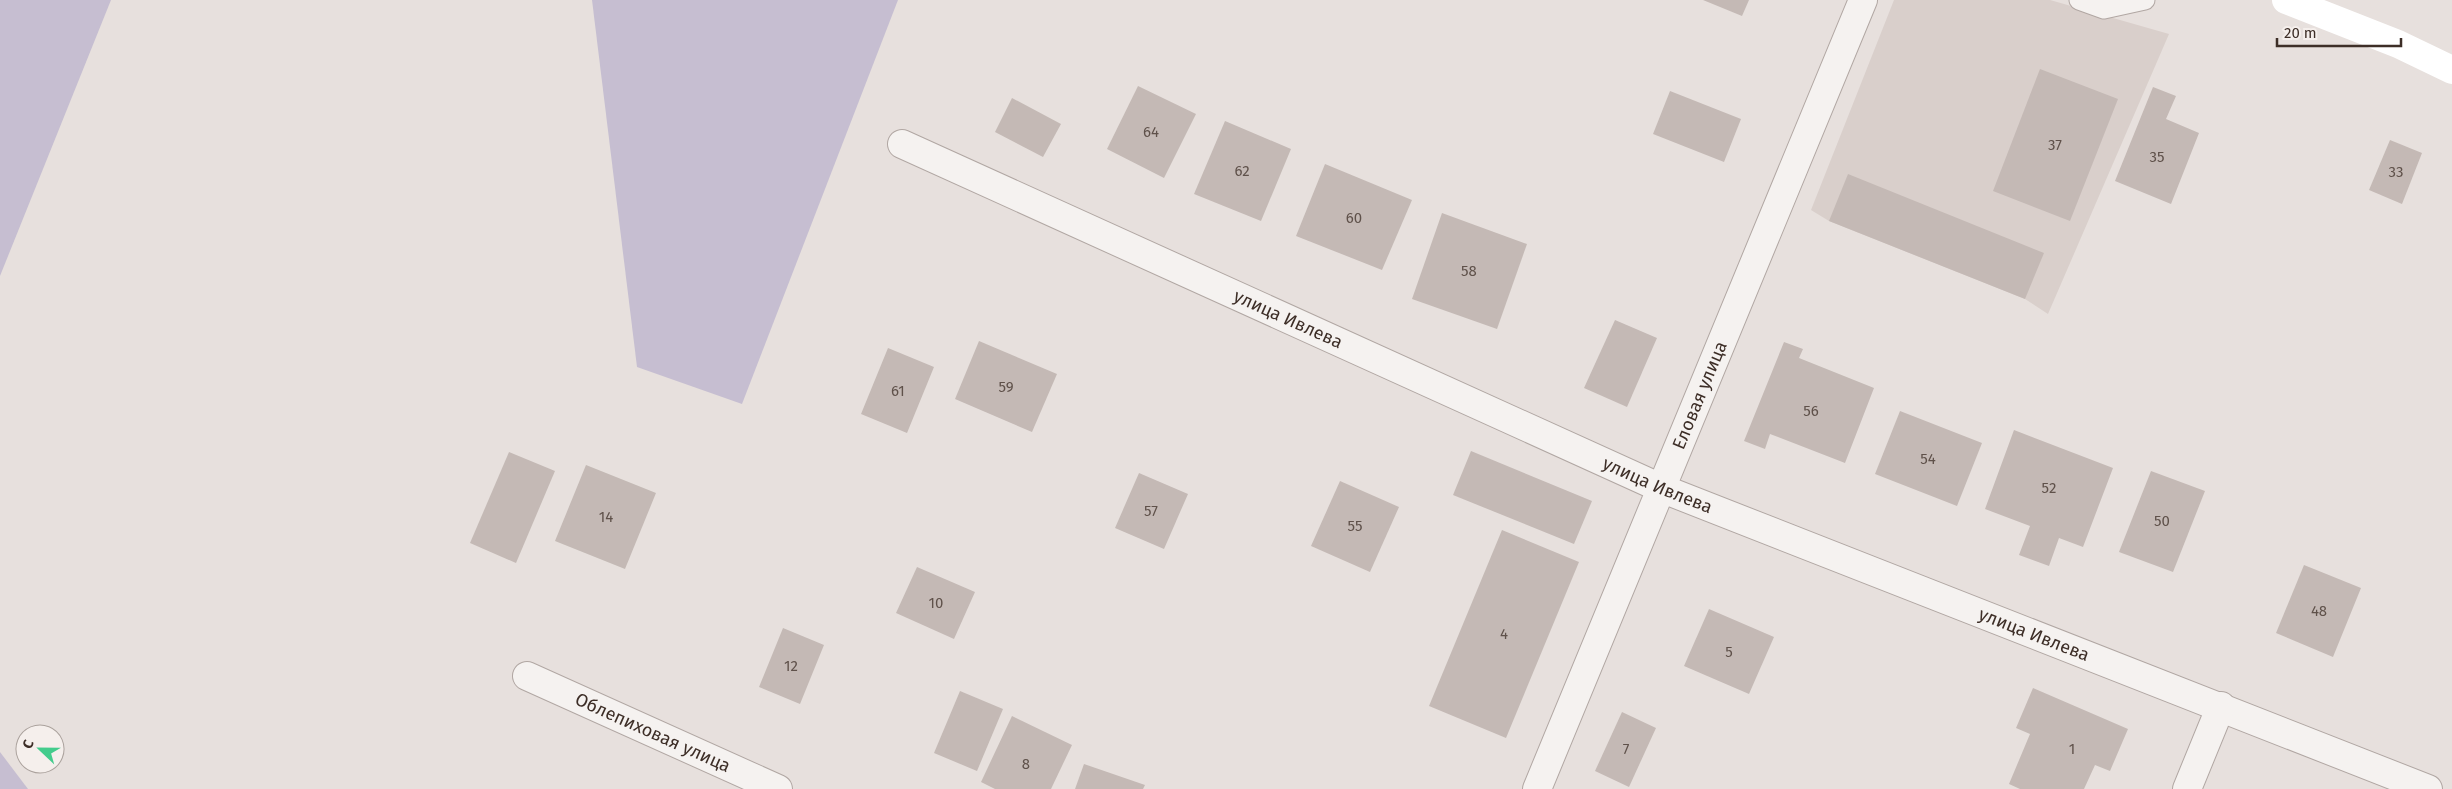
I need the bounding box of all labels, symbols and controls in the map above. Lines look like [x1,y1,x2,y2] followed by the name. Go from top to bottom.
[2277,15,2401,47] scale bar
[2284,24,2317,42] text: 20 m
[1143,123,1159,141] house number: 64
[2048,136,2062,154] house number: 37
[2149,148,2165,166] house number: 35
[1234,162,1250,180] house number: 62
[2389,163,2403,181] house number: 33
[1346,209,1362,227] house number: 60
[1461,262,1477,280] house number: 58
[1230,285,1346,353] street label: улица Ивлева
[1668,338,1732,453] street label: Еловая улица
[998,378,1014,396] house number: 59
[891,382,905,400] house number: 61
[1803,402,1819,420] house number: 56
[1920,450,1936,468] house number: 54
[1599,452,1715,518] street label: улица Ивлева
[2042,479,2056,497] house number: 52
[1144,502,1158,520] house number: 57
[599,508,613,526] house number: 14
[2154,512,2170,530] house number: 50
[1348,517,1362,535] house number: 55
[929,594,943,612] house number: 10
[2311,602,2327,620] house number: 48
[1975,603,2093,666] street label: улица Ивлева
[1500,625,1508,643] house number: 4
[1725,643,1733,661] house number: 5
[784,657,798,675] house number: 12
[572,688,734,777] street label: Облепиховая улица
[15,724,65,774] north arrow
[19,737,38,751] text: С
[1623,740,1630,758] house number: 7
[2069,740,2075,758] house number: 1
[1022,755,1030,773] house number: 8

